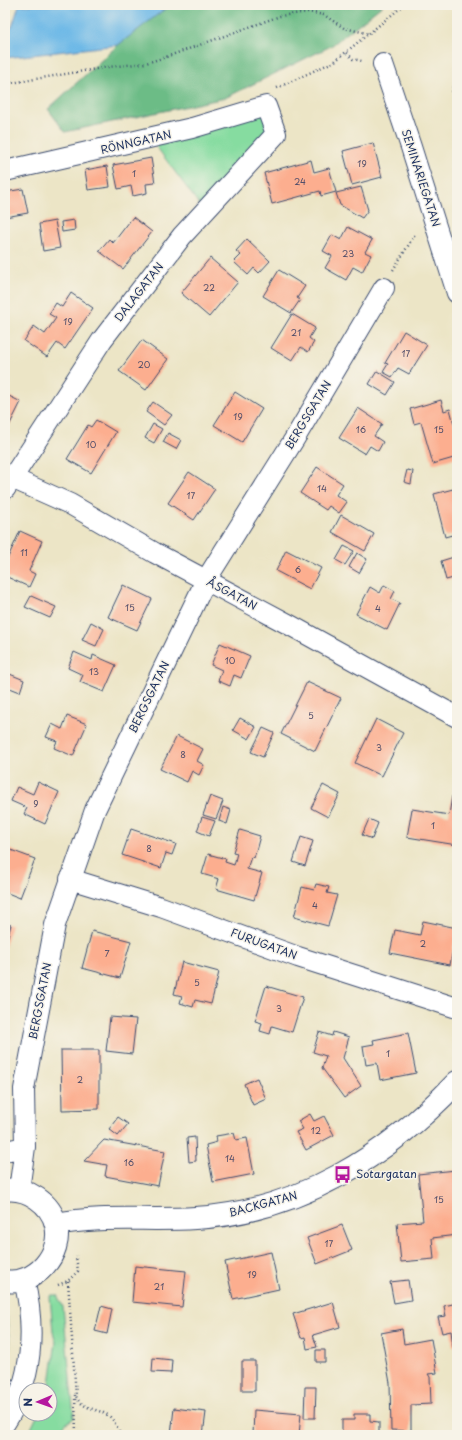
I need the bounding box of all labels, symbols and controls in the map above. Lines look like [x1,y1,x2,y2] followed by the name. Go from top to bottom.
[99,125,173,158] street label: RÖNNGATAN
[398,127,445,229] street label: SEMINARIEGATAN
[357,156,367,170] house number: 19
[132,166,136,180] house number: 1
[294,174,306,188] house number: 24
[342,246,354,260] house number: 23
[110,258,167,325] street label: DALAGATAN
[203,280,215,294] house number: 22
[63,314,73,328] house number: 19
[291,325,301,339] house number: 21
[402,346,411,360] house number: 17
[138,357,151,371] house number: 20
[280,377,335,453] street label: BERGSGATAN
[233,409,243,423] house number: 19
[356,422,366,436] house number: 16
[434,422,444,436] house number: 15
[86,437,97,451] house number: 10
[317,481,327,495] house number: 14
[187,488,196,502] house number: 17
[20,545,28,559] house number: 11
[295,562,301,576] house number: 6
[204,573,261,614] street label: ÅSGATAN
[125,600,135,614] house number: 15
[375,601,381,615] house number: 4
[225,653,236,667] house number: 10
[124,658,173,736] street label: BERGSGATAN
[89,664,99,678] house number: 13
[308,708,314,722] house number: 5
[376,740,382,754] house number: 3
[180,747,186,761] house number: 8
[33,796,39,810] house number: 9
[431,818,435,832] house number: 1
[146,841,152,855] house number: 8
[312,898,318,912] house number: 4
[228,924,300,963] street label: FURUGATAN
[420,936,426,950] house number: 2
[104,946,110,960] house number: 7
[24,961,55,1041] street label: BERGSGATAN
[194,975,200,989] house number: 5
[276,1001,282,1015] house number: 3
[386,1046,390,1060] house number: 1
[77,1072,83,1086] house number: 2
[311,1123,321,1137] house number: 12
[225,1151,235,1165] house number: 14
[124,1155,134,1169] house number: 16
[333,1164,353,1184] bus stop icon: Sotargatan
[356,1165,417,1182] place label: Sotargatan
[227,1186,299,1221] street label: BACKGATAN
[434,1192,444,1206] house number: 15
[325,1236,334,1250] house number: 17
[247,1267,257,1281] house number: 19
[154,1279,164,1293] house number: 21
[18,1382,58,1422] north arrow
[19,1397,36,1407] text: N

